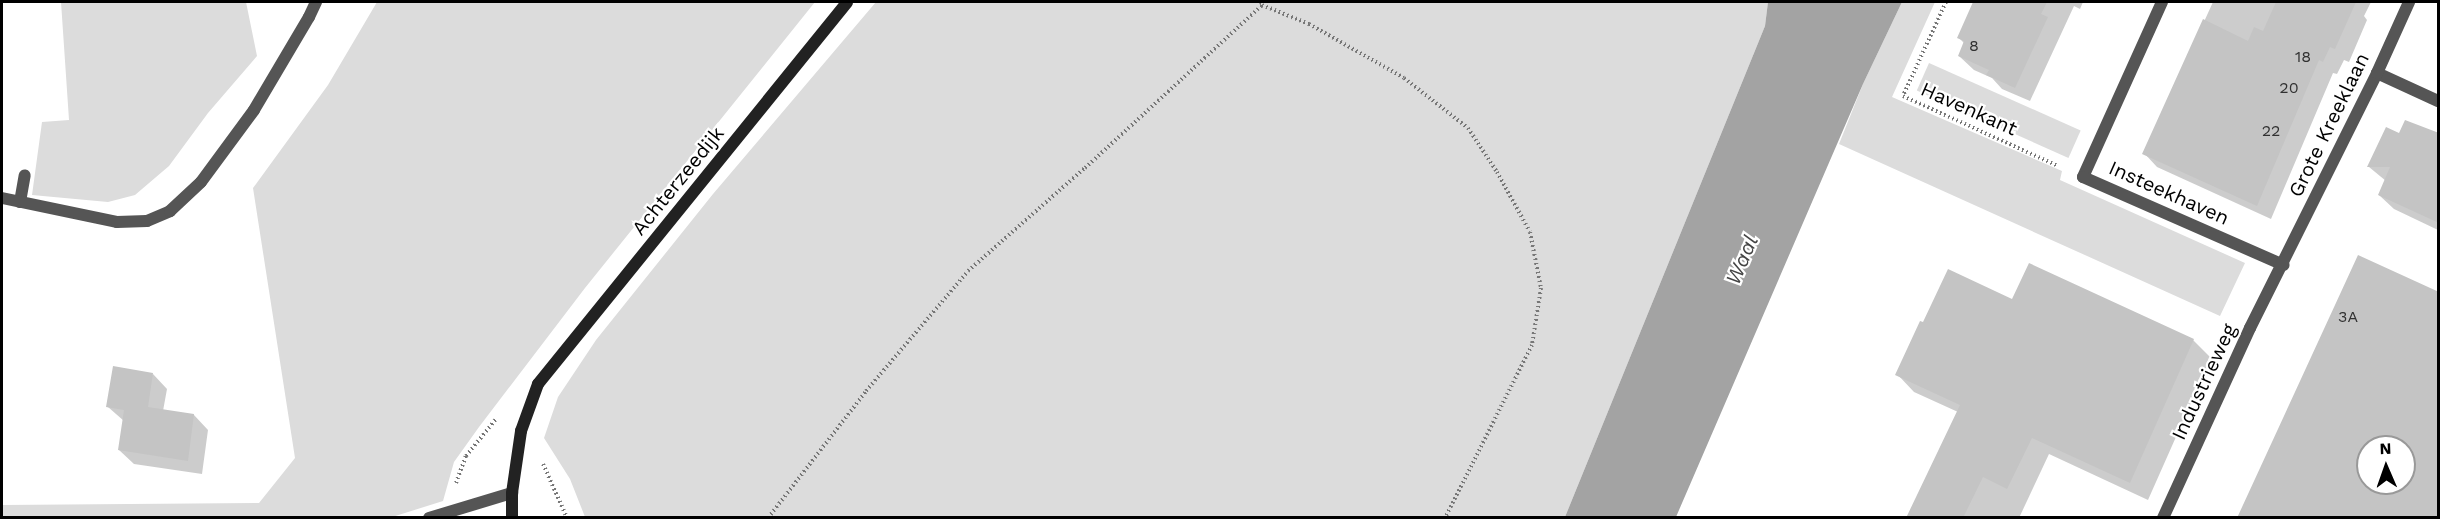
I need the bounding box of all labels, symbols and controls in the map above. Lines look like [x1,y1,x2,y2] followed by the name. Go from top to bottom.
[1969,36,1979,56] house number: 8
[2295,47,2311,67] house number: 18
[2284,49,2374,201] street label: Grote Kreeklaan
[1917,77,2021,141] street label: Havenkant
[2279,78,2299,98] house number: 20
[2262,121,2280,141] house number: 22
[627,122,729,240] street label: Achterzeedijk
[2105,156,2233,230] street label: Insteekhaven
[1720,231,1764,289] water label: Waal
[2338,307,2358,327] house number: 3A
[2167,320,2241,444] street label: Industrieweg
[2356,435,2416,495] north arrow
[2379,439,2392,458] text: N

